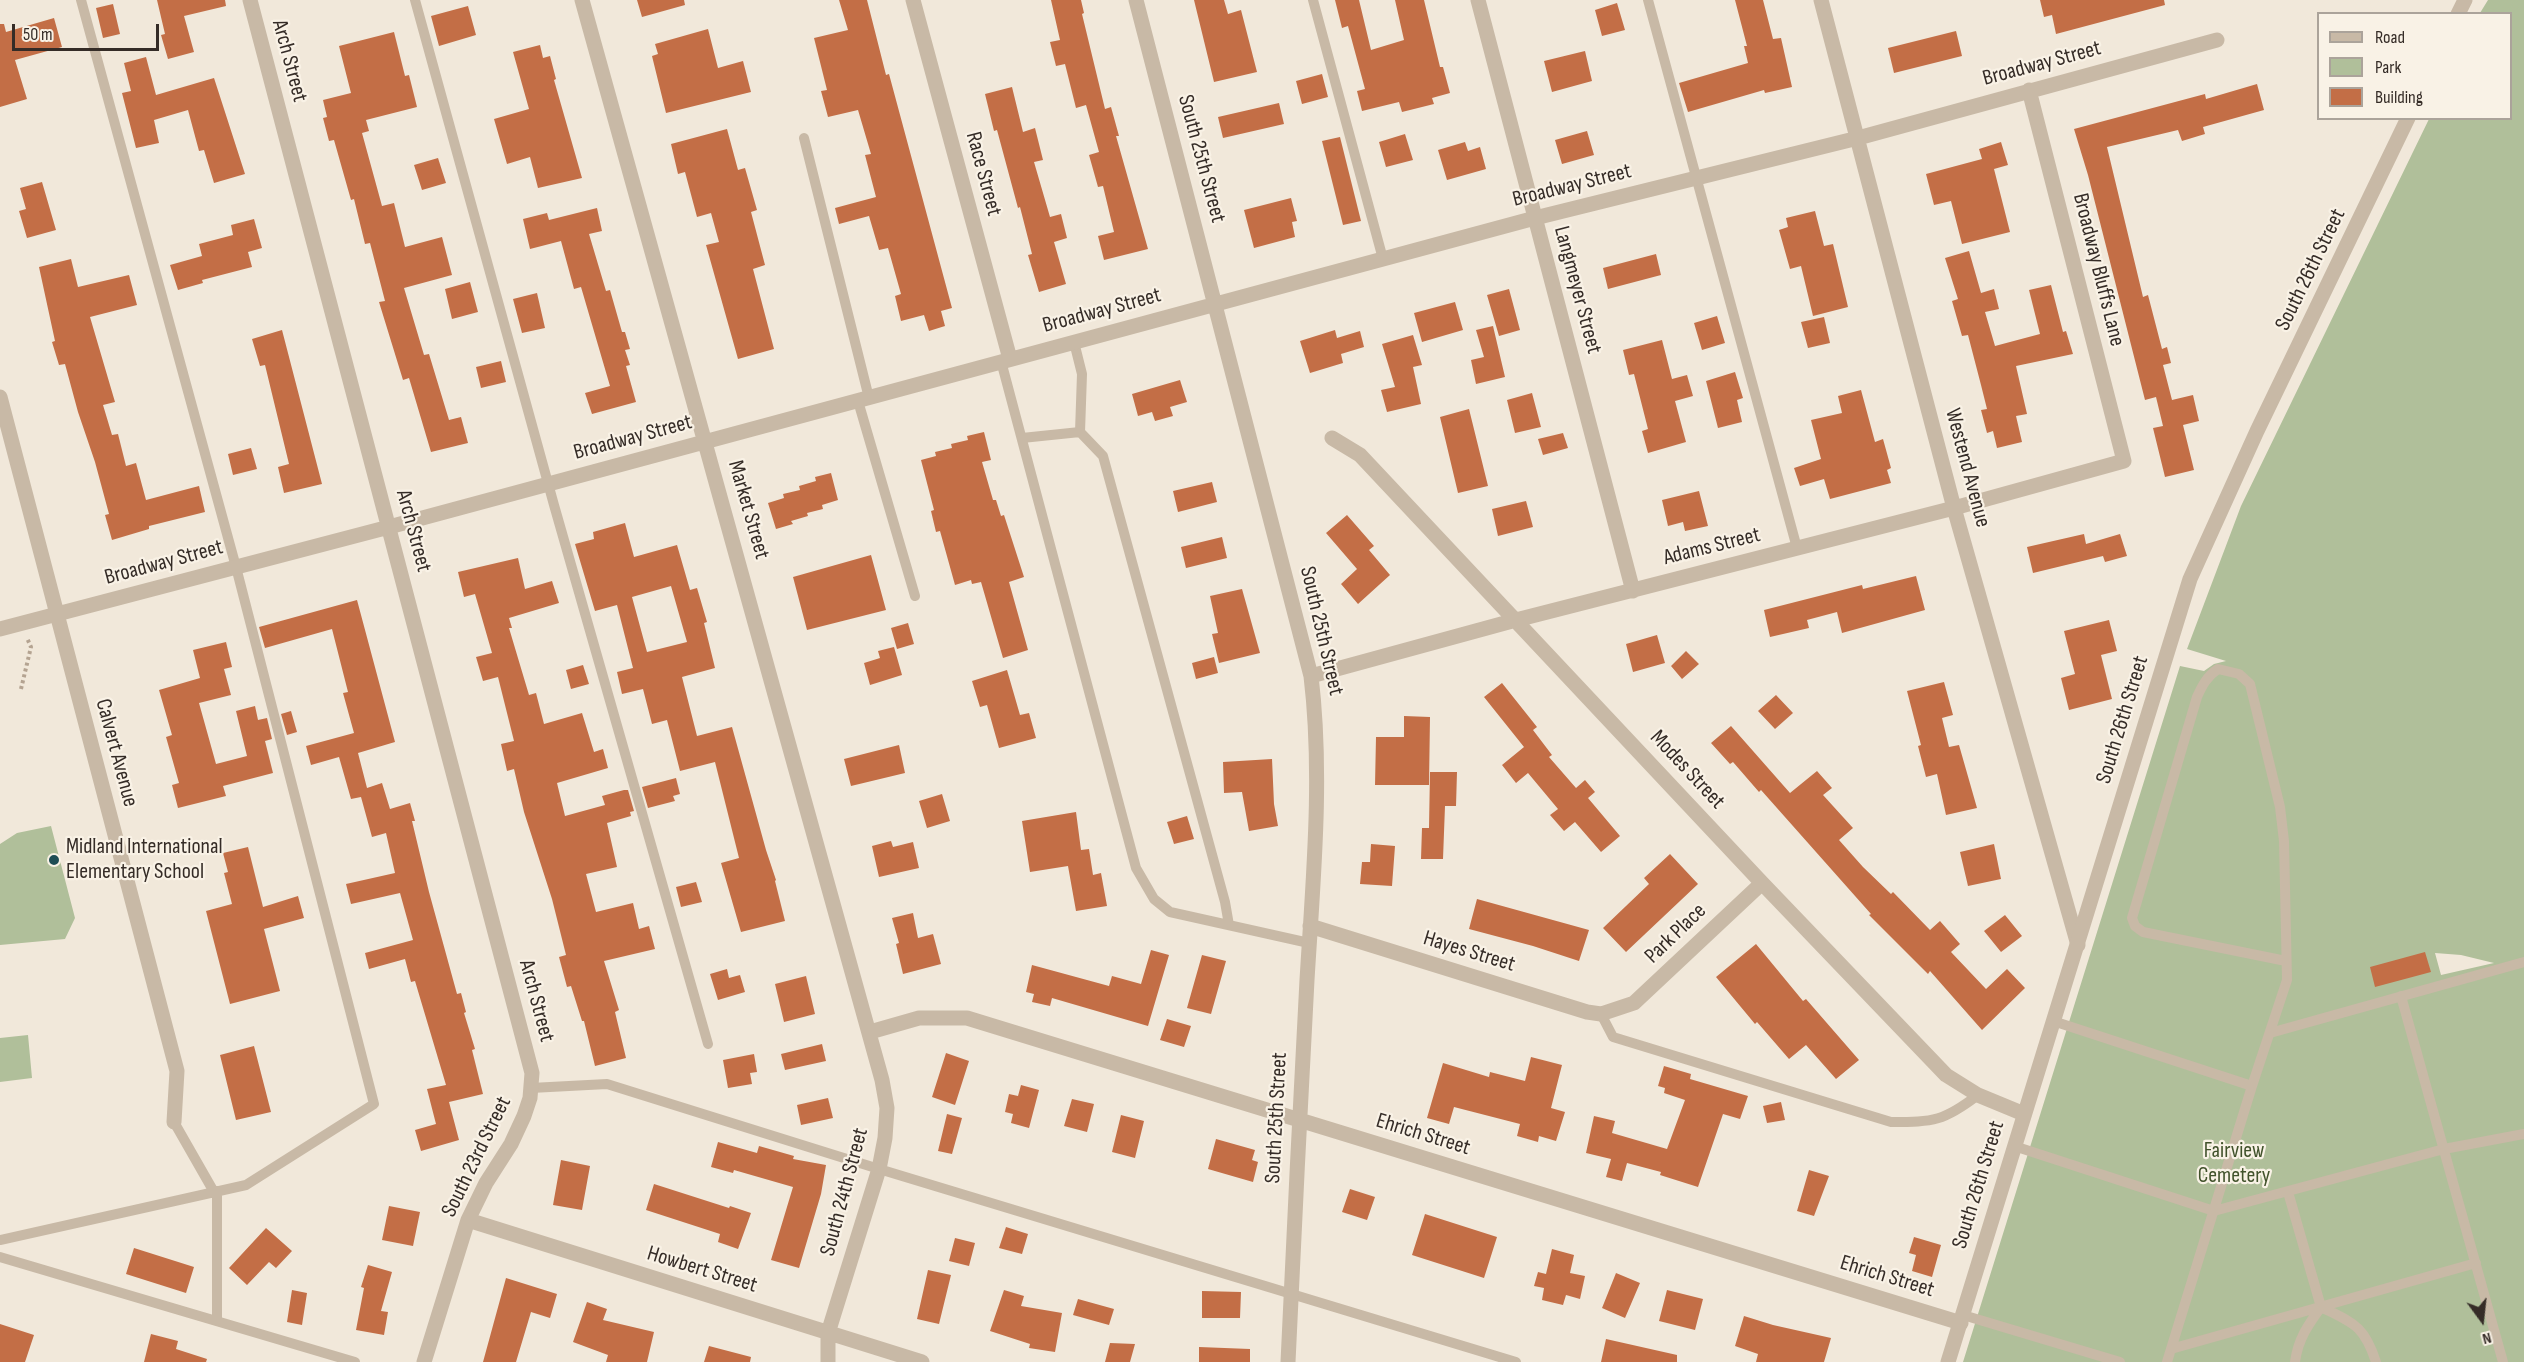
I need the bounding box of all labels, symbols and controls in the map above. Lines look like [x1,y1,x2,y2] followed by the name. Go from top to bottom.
[15,12,162,50] scale bar
[2317,12,2512,120] legend
[265,17,313,105] street label: Arch Street
[23,24,53,45] text: 50 m
[2375,27,2405,48] text: Road
[1980,36,2104,92] street label: Broadway Street
[2375,57,2401,78] text: Park
[2375,87,2423,108] text: Building
[1171,92,1231,226] street label: South 25th Street
[959,129,1007,219] street label: Race Street
[1510,159,1634,213] street label: Broadway Street
[2066,191,2130,349] street label: Broadway Bluffs Lane
[2270,205,2352,335] street label: South 26th Street
[1547,223,1607,357] street label: Langmeyer Street
[1040,283,1164,339] street label: Broadway Street
[1938,406,1996,530] street label: Westend Avenue
[571,410,695,466] street label: Broadway Street
[721,458,775,562] street label: Market Street
[389,487,437,575] street label: Arch Street
[1661,522,1763,572] street label: Adams Street
[102,535,226,591] street label: Broadway Street
[1293,564,1349,698] street label: South 25th Street
[2091,653,2155,787] street label: South 26th Street
[89,696,143,810] street label: Calvert Avenue
[1644,725,1730,815] street label: Modes Street
[66,834,222,885] place label: Midland International Elementary School
[47,853,61,867] marker: Midland International Elementary School
[1640,898,1712,970] street label: Park Place
[1420,926,1518,978] street label: Hayes Street
[512,957,560,1045] street label: Arch Street
[1260,1052,1294,1184] street label: South 25th Street
[436,1092,518,1222] street label: South 23rd Street
[1373,1108,1473,1162] street label: Ehrich Street
[1947,1118,2011,1252] street label: South 26th Street
[815,1125,875,1259] street label: South 24th Street
[2198,1138,2270,1190] park label: Fairview Cemetery
[644,1241,760,1299] street label: Howbert Street
[1837,1250,1937,1304] street label: Ehrich Street
[2452,1290,2512,1350] north arrow
[2480,1328,2493,1348] text: N

